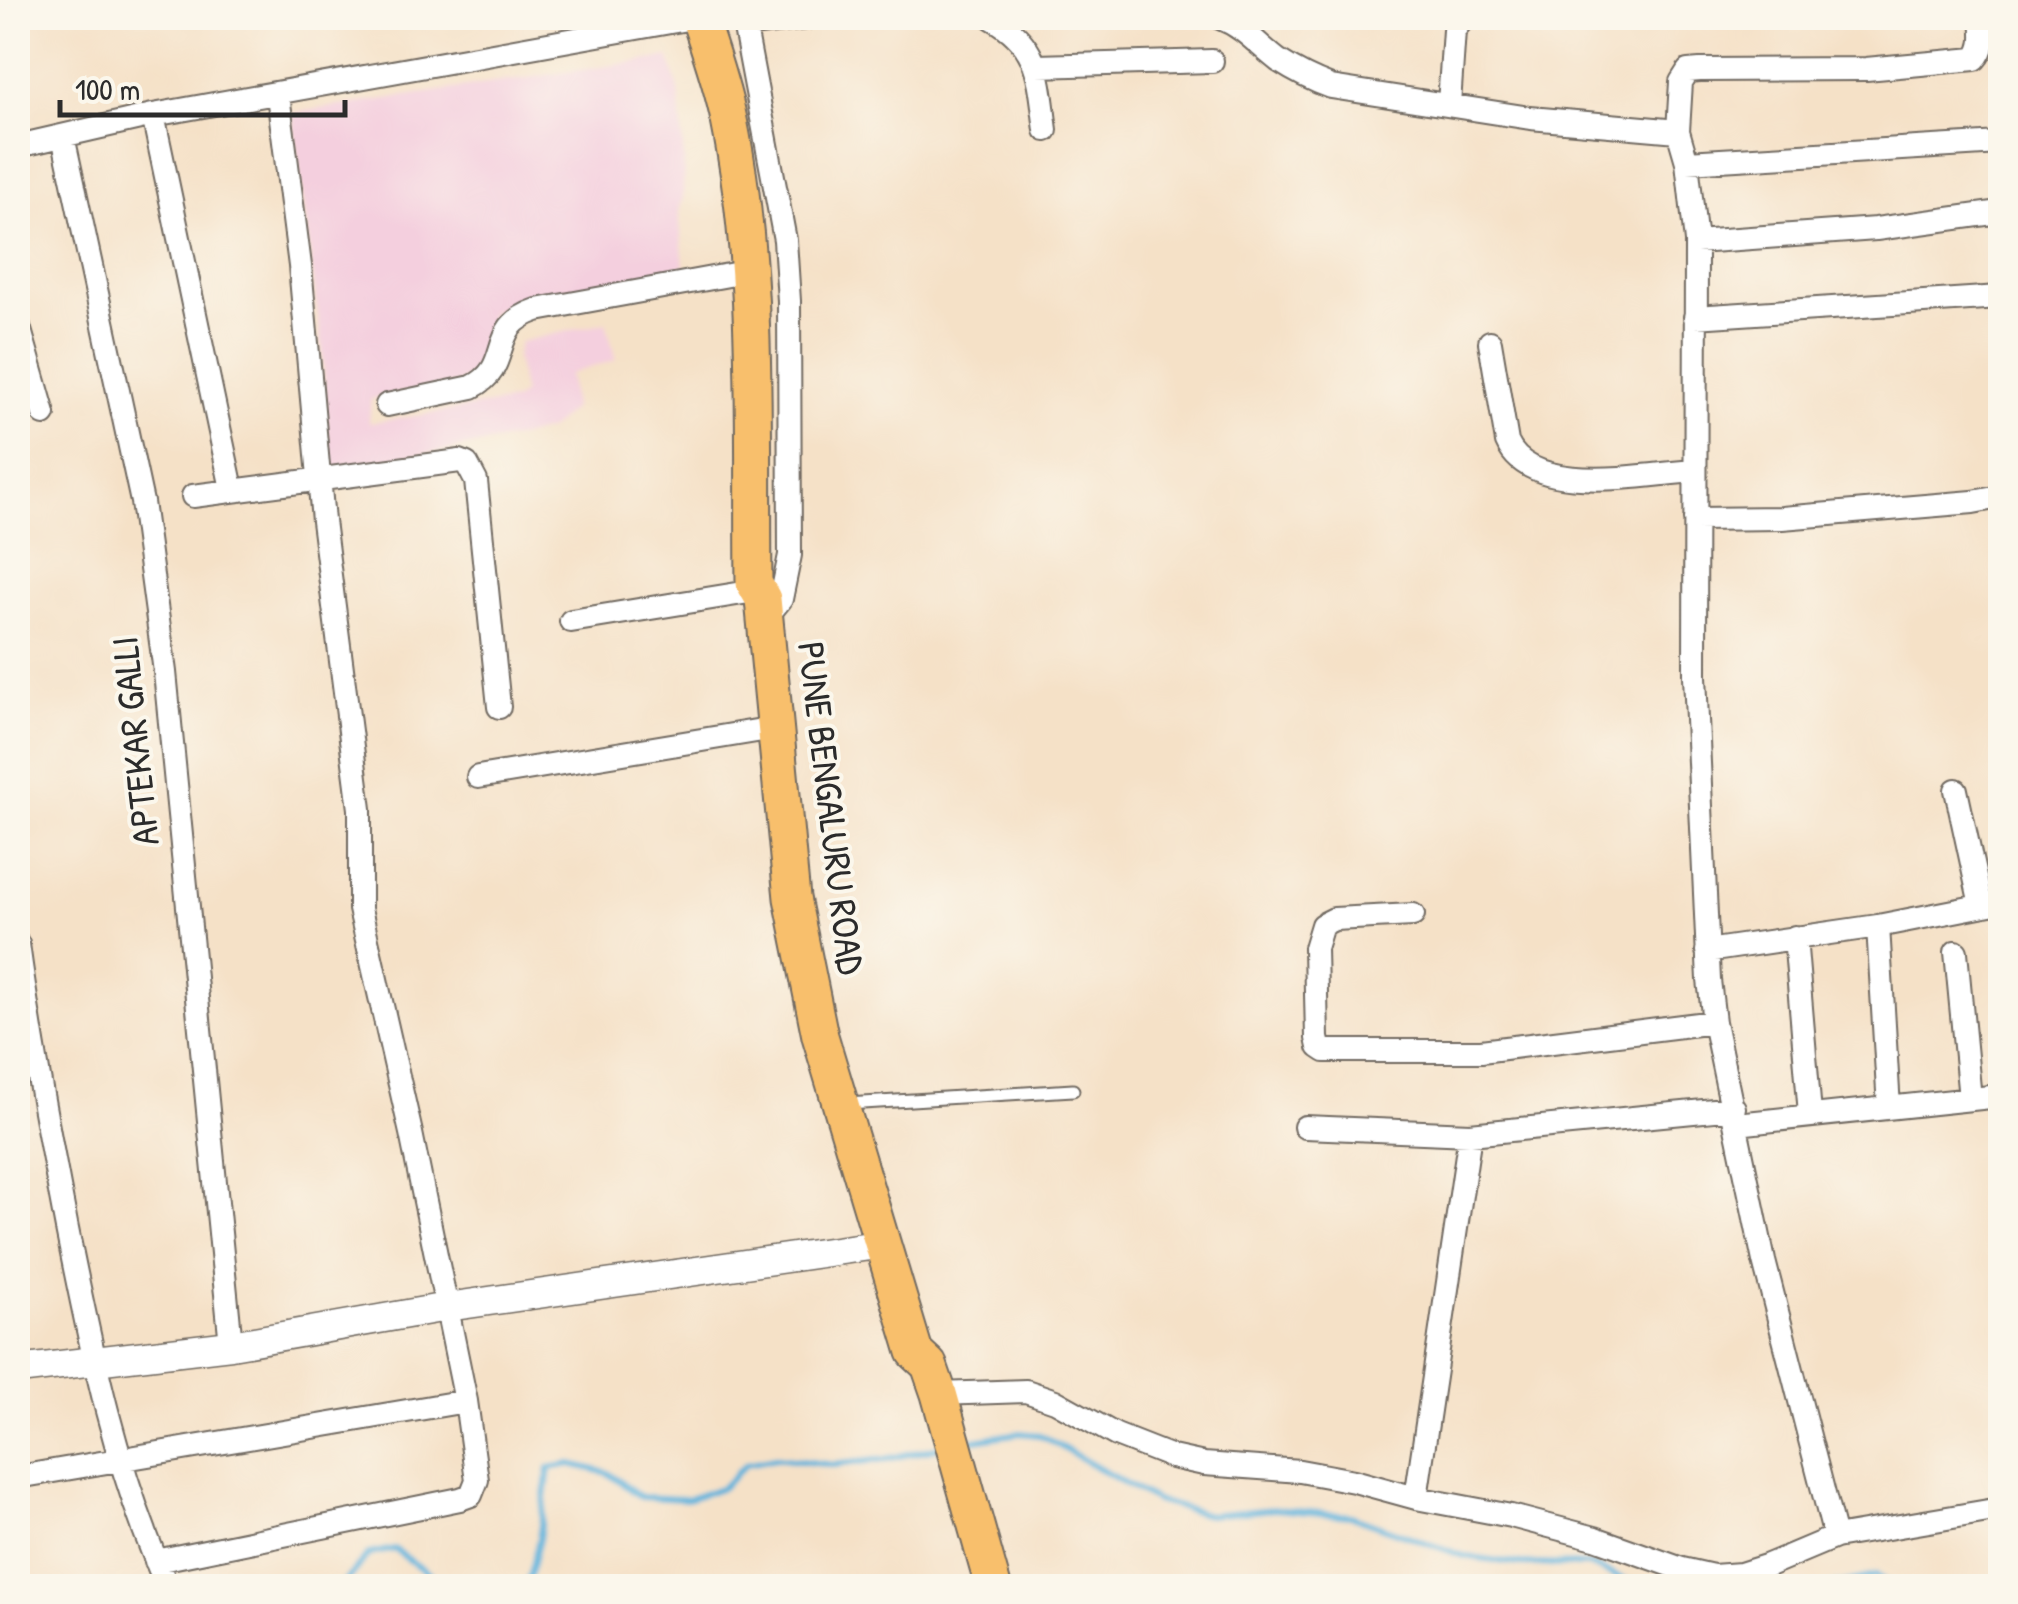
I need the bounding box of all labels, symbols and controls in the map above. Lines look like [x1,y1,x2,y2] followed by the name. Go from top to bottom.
[60,55,345,117] scale bar
[75,69,140,109] text: 100 m
[97,634,171,848] street label: APTEKAR GALLI
[786,639,878,977] street label: PUNE BENGALURU ROAD

